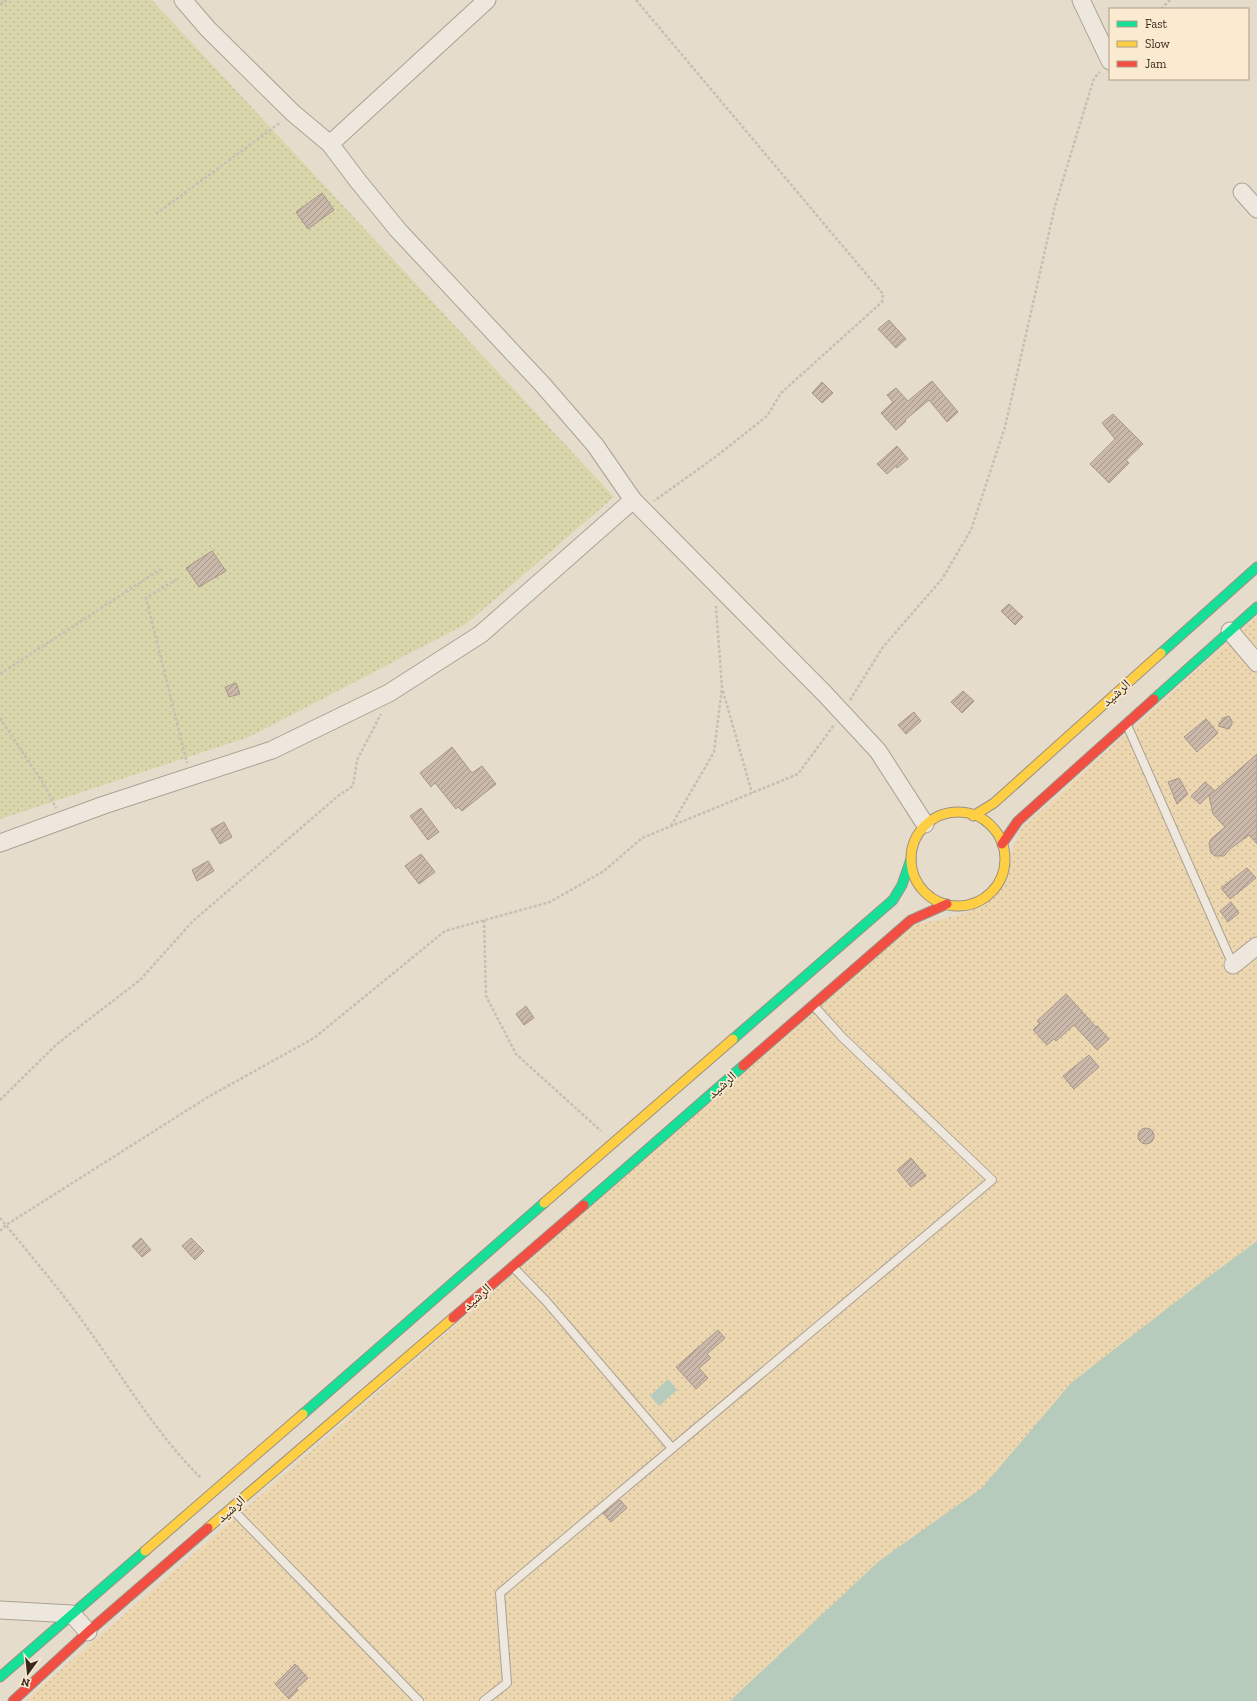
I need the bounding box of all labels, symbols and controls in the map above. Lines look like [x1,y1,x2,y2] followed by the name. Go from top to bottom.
[1109,8,1249,80] legend
[1145,17,1168,31] text: Fast
[1145,37,1171,51] text: Slow
[1145,57,1167,71] text: Jam
[1098,676,1134,710] street label: الرشيد
[704,1068,740,1102] street label: الرشيد
[459,1280,495,1314] street label: الرشيد
[213,1492,249,1526] street label: الرشيد
[8,1653,48,1693] north arrow
[19,1675,31,1690] text: N

